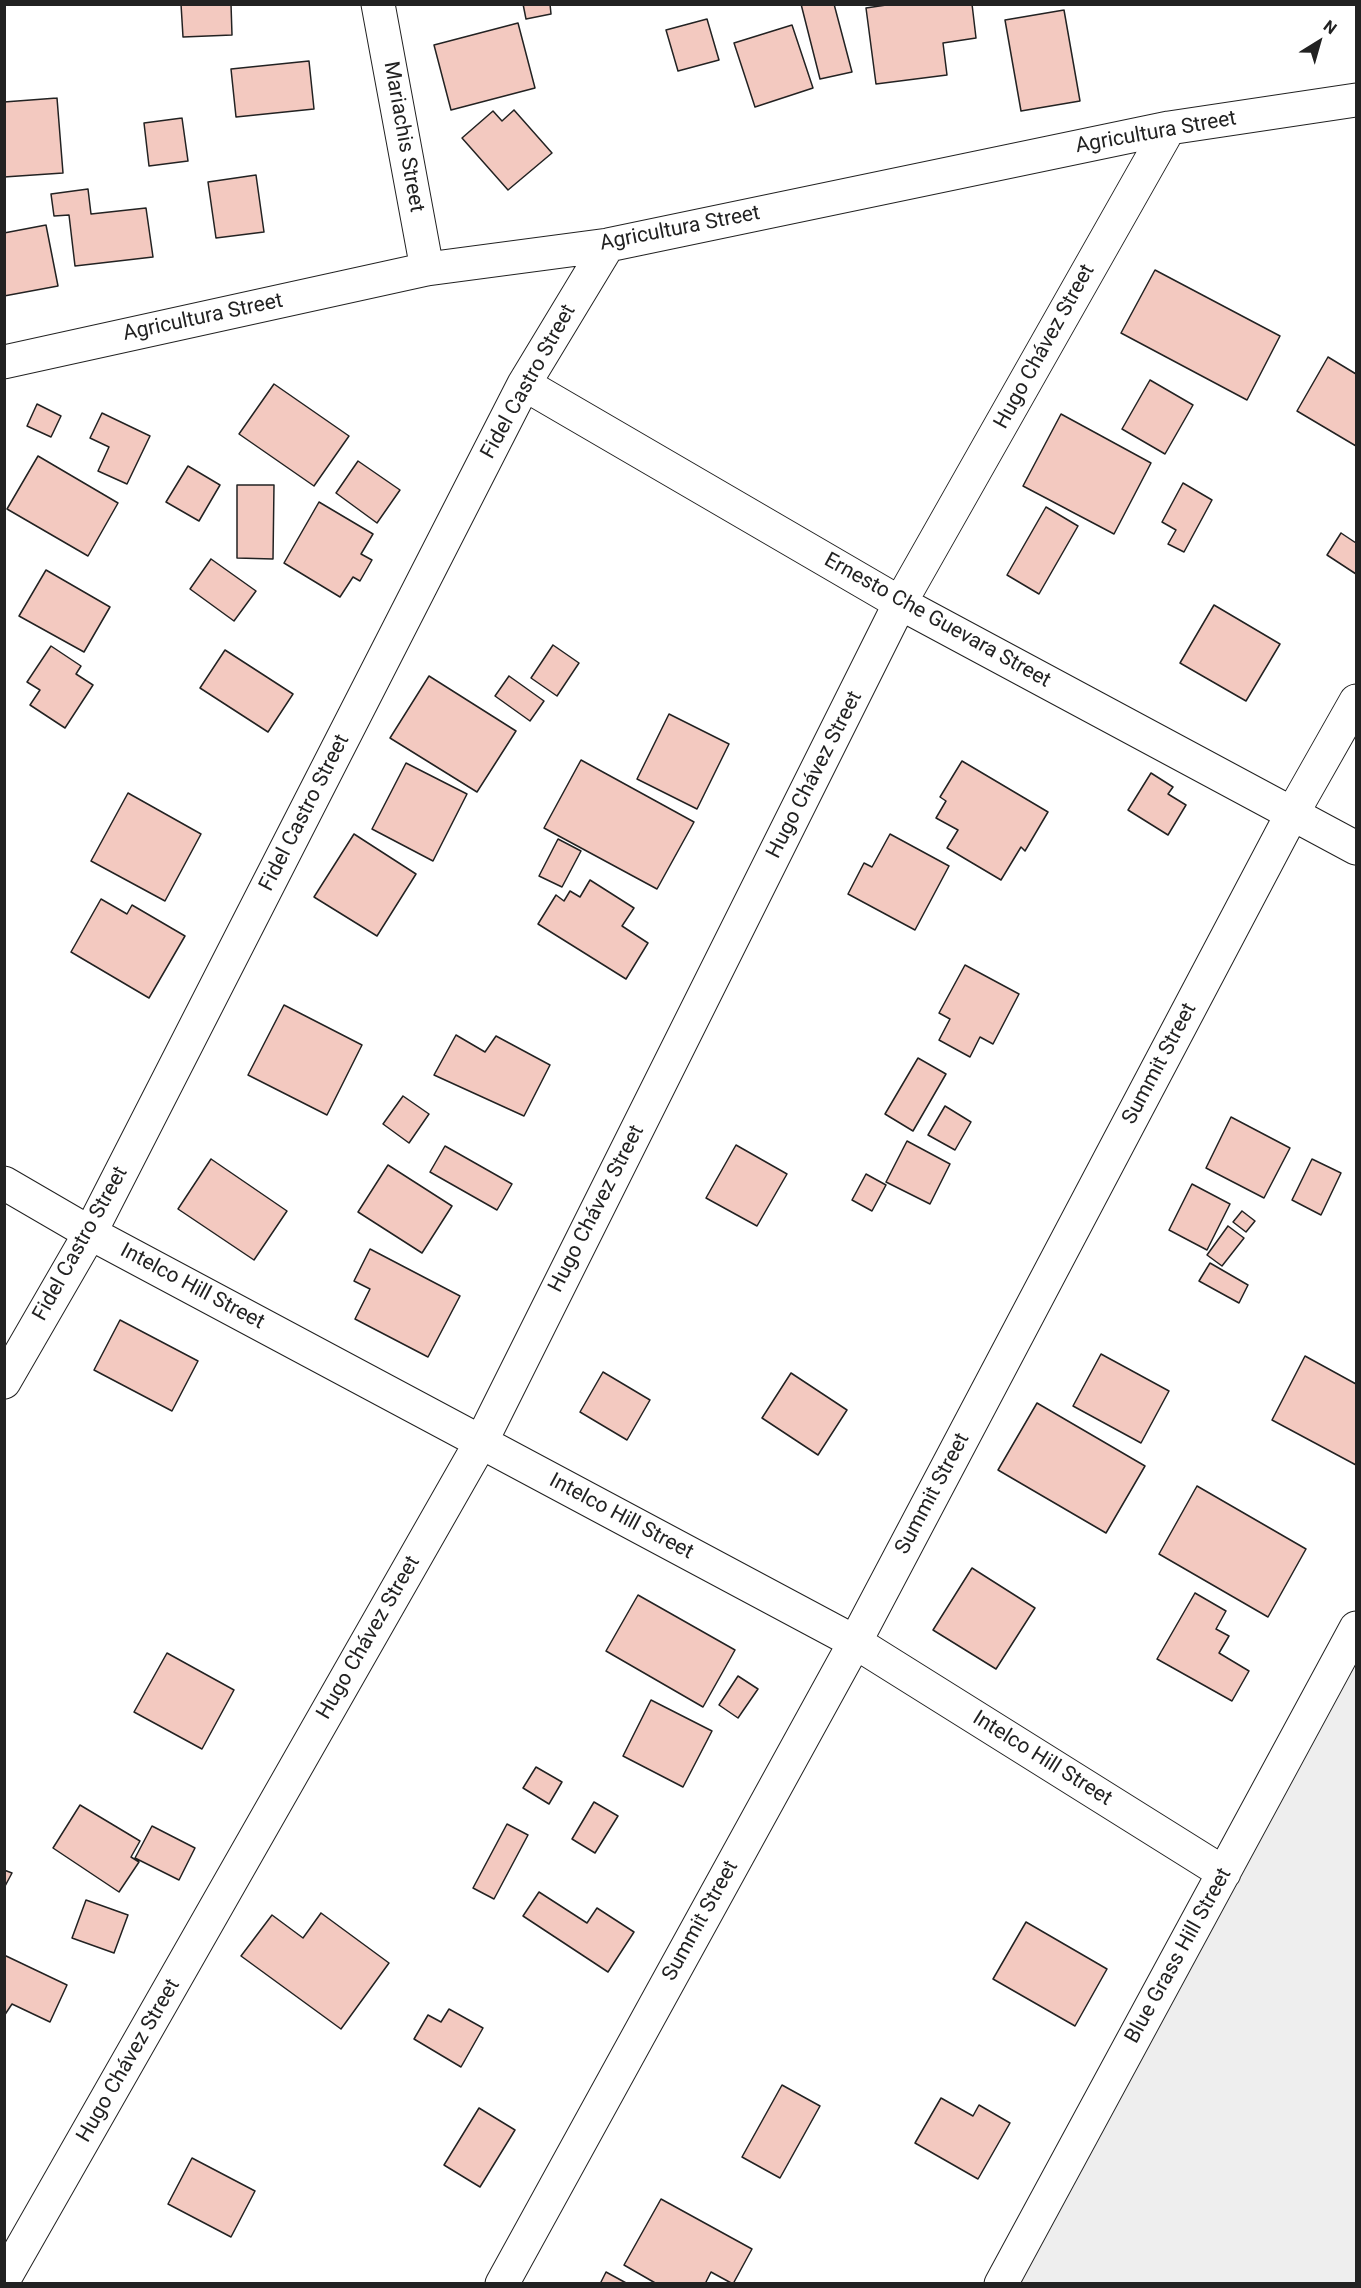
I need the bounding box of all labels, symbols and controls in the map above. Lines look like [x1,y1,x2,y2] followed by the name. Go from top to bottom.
[1289,12,1349,72] north arrow
[1320,16,1340,38] text: N
[377,60,429,214] street label: Mariachis Street
[1074,106,1238,160] street label: Agricultura Street
[598,201,762,257] street label: Agricultura Street
[989,260,1101,434] street label: Hugo Chávez Street
[121,289,285,347] street label: Agricultura Street
[476,301,582,463] street label: Fidel Castro Street
[819,548,1055,694] street label: Ernesto Che Guevara Street
[762,687,868,863] street label: Hugo Chávez Street
[255,731,355,895] street label: Fidel Castro Street
[1118,999,1202,1129] street label: Summit Street
[544,1121,650,1297] street label: Hugo Chávez Street
[28,1163,134,1325] street label: Fidel Castro Street
[116,1238,268,1336] street label: Intelco Hill Street
[891,1429,975,1559] street label: Summit Street
[545,1468,697,1566] street label: Intelco Hill Street
[312,1552,426,1724] street label: Hugo Chávez Street
[968,1706,1116,1812] street label: Intelco Hill Street
[658,1857,744,1985] street label: Summit Street
[1120,1864,1238,2048] street label: Blue Grass Hill Street
[72,1975,186,2147] street label: Hugo Chávez Street

